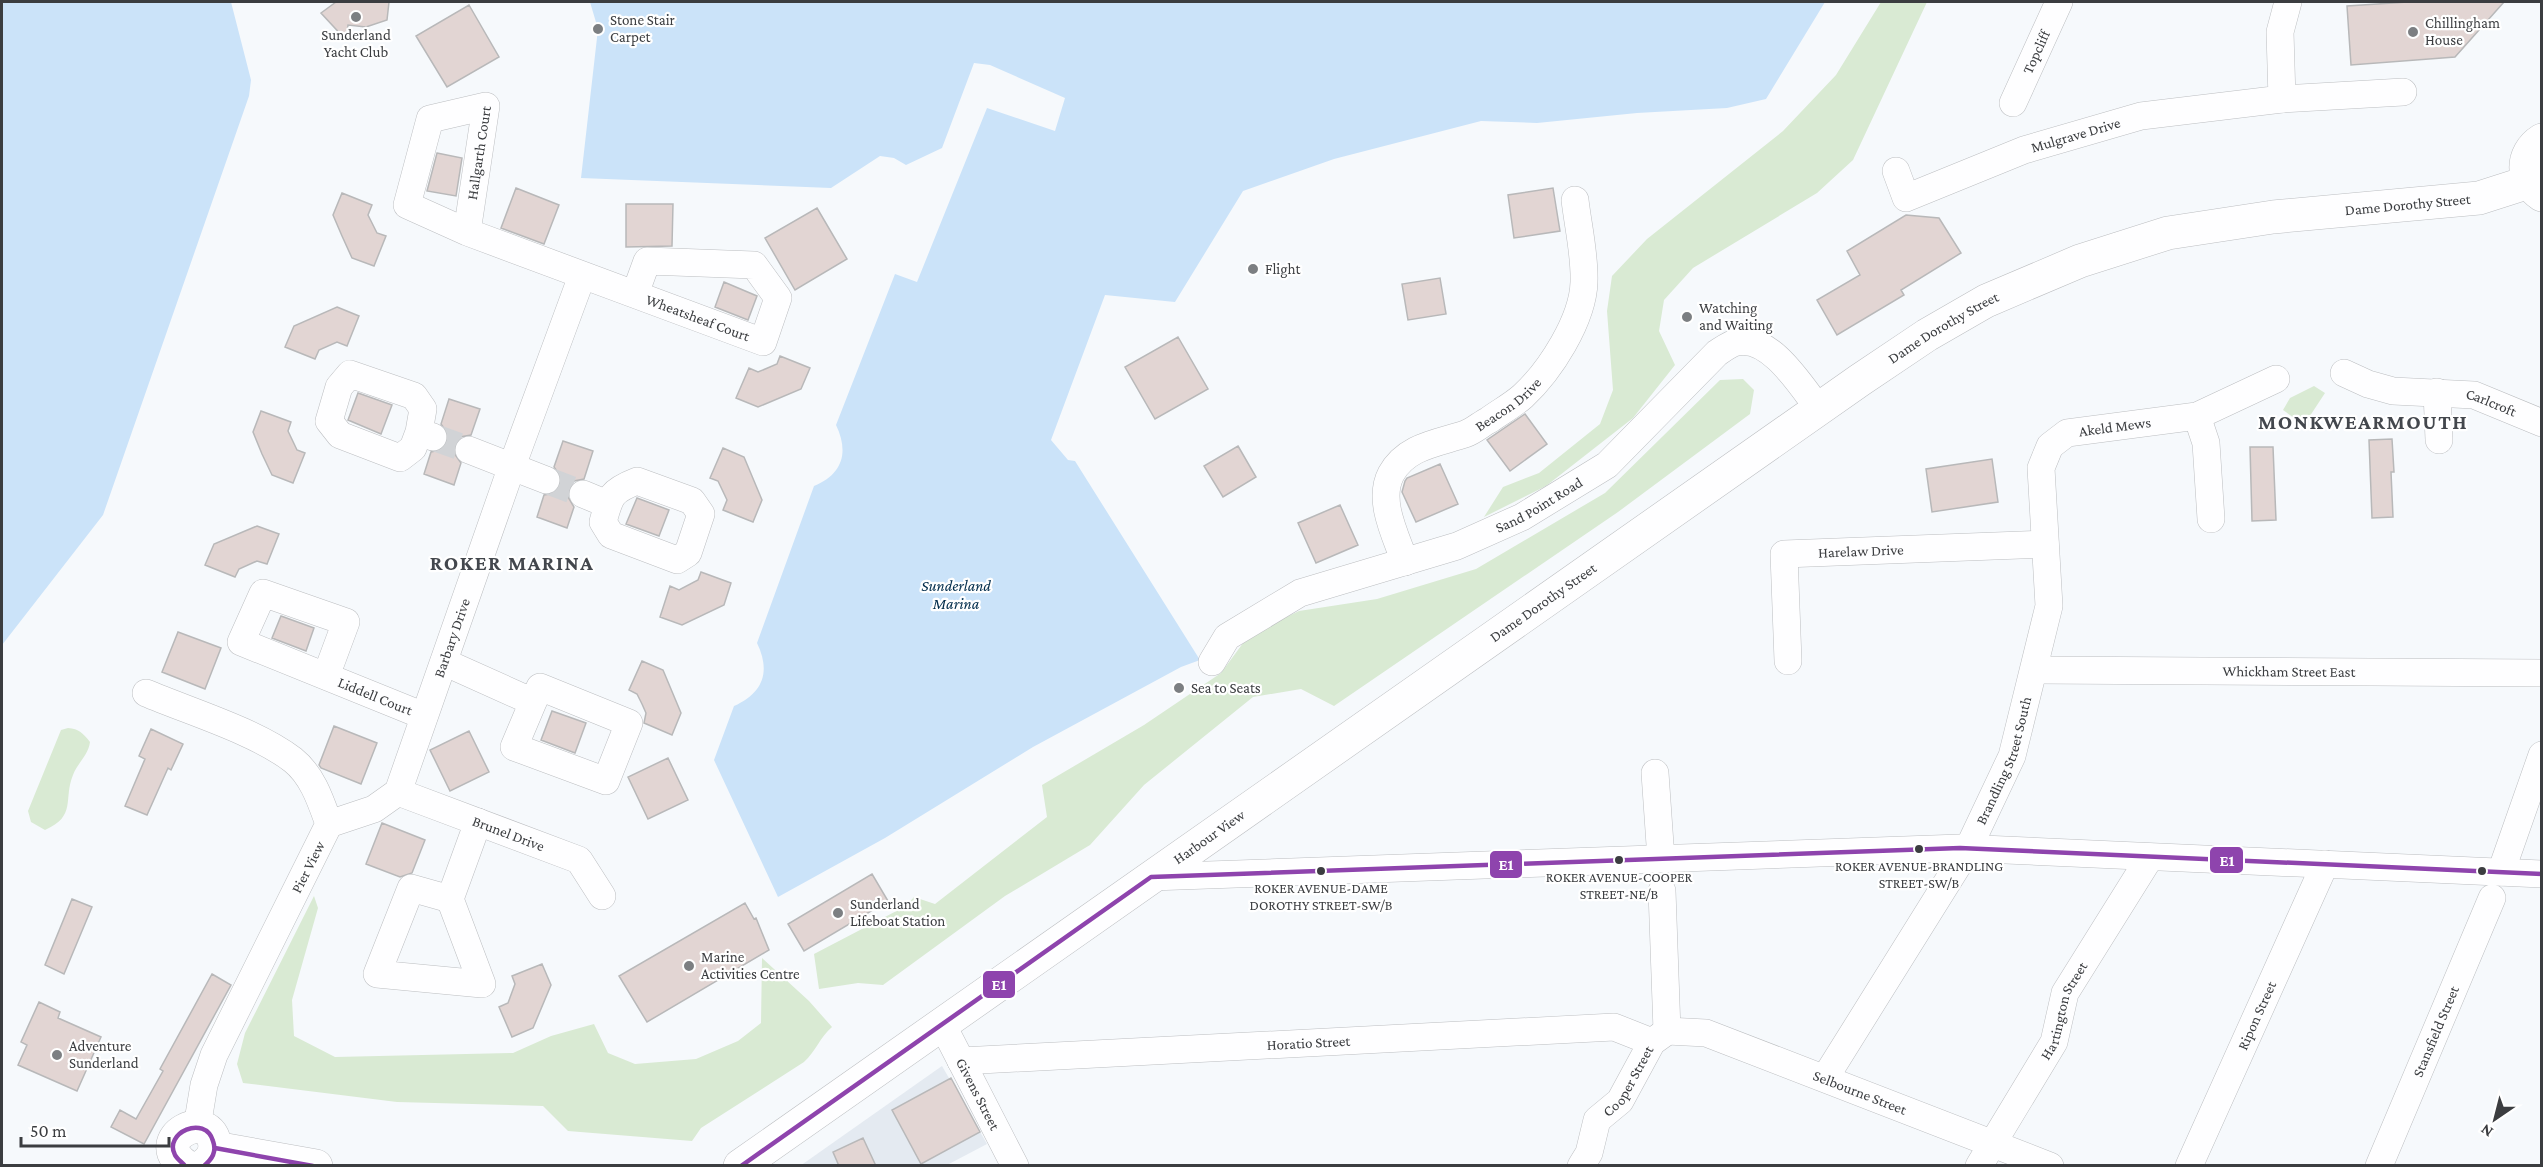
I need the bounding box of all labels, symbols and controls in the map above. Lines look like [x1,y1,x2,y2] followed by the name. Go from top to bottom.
[349,10,363,24] marker: Sunderland Yacht Club
[610,12,676,46] place label: Stone Stair Carpet
[2425,15,2500,48] place label: Chillingham House
[591,22,605,36] marker: Stone Stair Carpet
[2406,25,2420,39] marker: Chillingham House
[2019,26,2054,76] street label: Topcliff
[321,27,391,60] place label: Sunderland Yacht Club
[464,104,494,201] street label: Hallgarth Court
[2029,114,2123,156] street label: Mulgrave Drive
[2344,191,2472,218] street label: Dame Dorothy Street
[1265,261,1302,278] place label: Flight
[1246,262,1260,276] marker: Flight
[1885,288,2002,367] street label: Dame Dorothy Street
[644,291,753,345] street label: Wheatsheaf Court
[1699,300,1773,334] place label: Watching and Waiting
[1680,310,1694,324] marker: Watching and Waiting
[1472,374,1545,434] street label: Beacon Drive
[2466,387,2520,420] street label: Carlcroft
[2258,410,2468,434] district label: MONKWEARMOUTH
[2078,414,2152,439] street label: Akeld Mews
[1493,474,1585,536] street label: Sand Point Road
[1818,541,1904,561] street label: Harelaw Drive
[430,551,594,575] district label: ROKER MARINA
[1487,559,1600,645] street label: Dame Dorothy Street
[921,577,991,612] water label: Sunderland Marina
[431,596,473,680] street label: Barbary Drive
[2222,663,2357,680] street label: Whickham Street East
[336,674,416,719] street label: Liddell Court
[1191,680,1261,696] place label: Sea to Seats
[1172,681,1186,695] marker: Sea to Seats
[1973,695,2034,827] street label: Brandling Street South
[1170,806,1248,867] street label: Harbour View
[470,813,547,854] street label: Brunel Drive
[288,838,328,896] street label: Pier View
[1913,843,1925,855] marker: ROKER AVENUE-BRANDLING STREET-SW/B
[2209,846,2244,874] line badge: E1
[1489,850,1523,879] line badge: E1
[2219,852,2235,869] text: E1
[1613,854,1625,866] marker: ROKER AVENUE-COOPER STREET-NE/B
[1498,856,1514,873] text: E1
[1835,858,2003,891] place label: ROKER AVENUE-BRANDLING STREET-SW/B
[1315,865,1327,877] marker: ROKER AVENUE-DAME DOROTHY STREET-SW/B
[2476,865,2488,877] unlabelled marker
[1546,869,1693,902] place label: ROKER AVENUE-COOPER STREET-NE/B
[1250,880,1393,913] place label: ROKER AVENUE-DAME DOROTHY STREET-SW/B
[850,896,945,929] place label: Sunderland Lifeboat Station
[831,906,845,920] marker: Sunderland Lifeboat Station
[701,949,800,982] place label: Marine Activities Centre
[2037,958,2091,1063] street label: Hartington Street
[682,959,696,973] marker: Marine Activities Centre
[982,970,1016,999] line badge: E1
[991,976,1007,993] text: E1
[2234,978,2280,1052] street label: Ripon Street
[2409,983,2462,1079] street label: Stansfield Street
[1266,1033,1352,1053] street label: Horatio Street
[69,1038,139,1071] place label: Adventure Sunderland
[1600,1042,1657,1120] street label: Cooper Street
[50,1048,64,1062] marker: Adventure Sunderland
[953,1055,1004,1134] street label: Givens Street
[1811,1067,1910,1118] street label: Selbourne Street
[2465,1089,2525,1149] north arrow
[21,1110,170,1148] scale bar
[30,1121,67,1141] text: 50 m
[2477,1121,2496,1141] text: N

